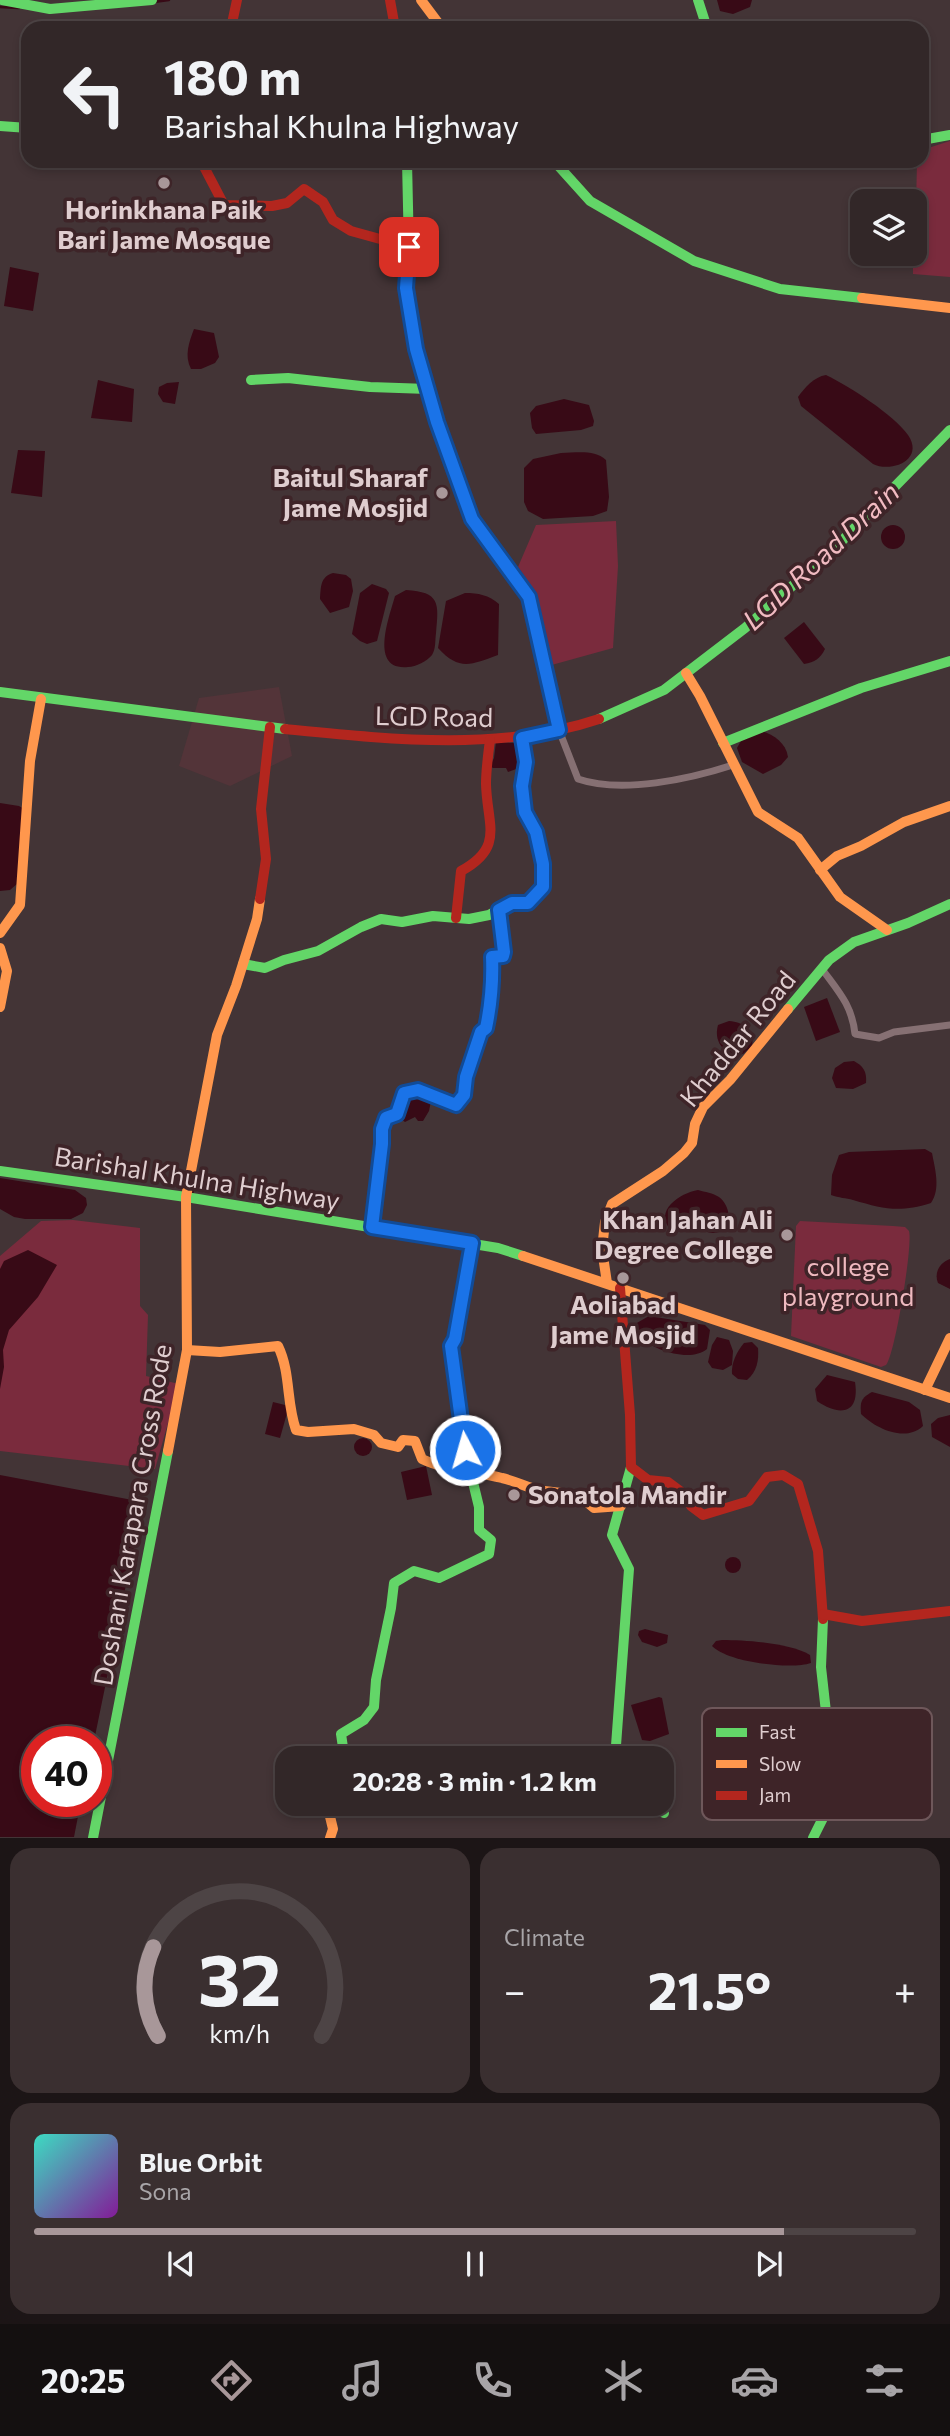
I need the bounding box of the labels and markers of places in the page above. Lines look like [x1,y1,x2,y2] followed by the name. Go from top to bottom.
[156,175,172,191] marker: Horinkhana Paik Bari Jame Mosque
[57,193,271,254] place label: Horinkhana Paik Bari Jame Mosque
[379,217,439,277] pin
[273,461,428,522] place label: Baitul Sharaf Jame Mosjid
[434,485,450,501] marker: Baitul Sharaf Jame Mosjid
[594,1203,773,1264] place label: Khan Jahan Ali Degree College
[779,1227,795,1243] marker: Khan Jahan Ali Degree College
[615,1270,631,1286] marker: Aoliabad Jame Mosjid
[550,1288,696,1349] place label: Aoliabad Jame Mosjid
[528,1478,727,1509] place label: Sonatola Mandir
[506,1487,522,1503] marker: Sonatola Mandir

